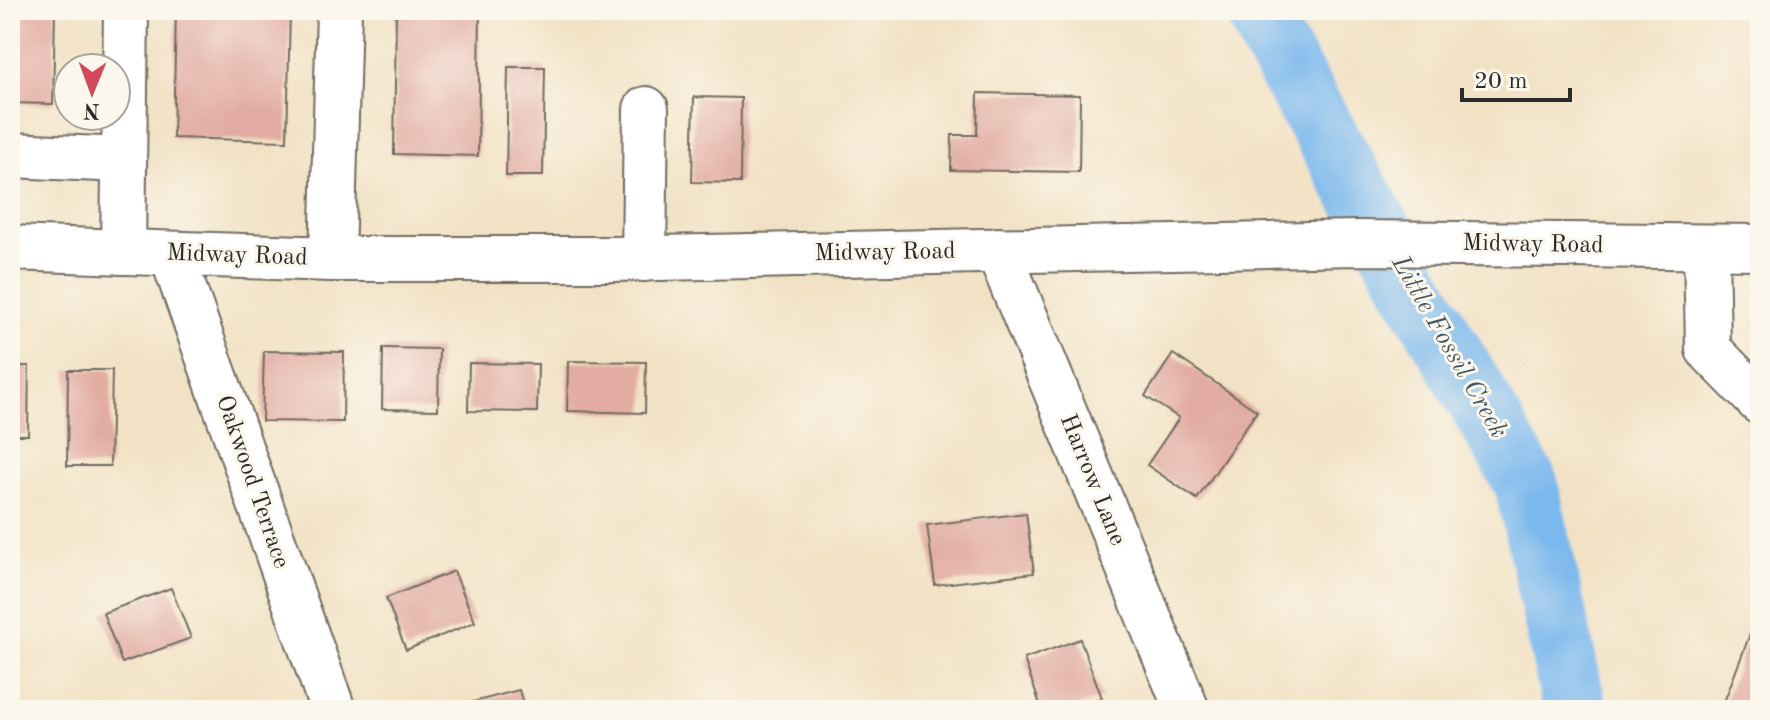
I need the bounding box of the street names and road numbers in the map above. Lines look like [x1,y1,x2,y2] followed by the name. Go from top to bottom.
[1462,232,1604,258] street label: Midway Road
[814,240,956,266] street label: Midway Road
[166,242,308,270] street label: Midway Road
[211,392,293,572] street label: Oakwood Terrace
[1055,411,1129,549] street label: Harrow Lane

